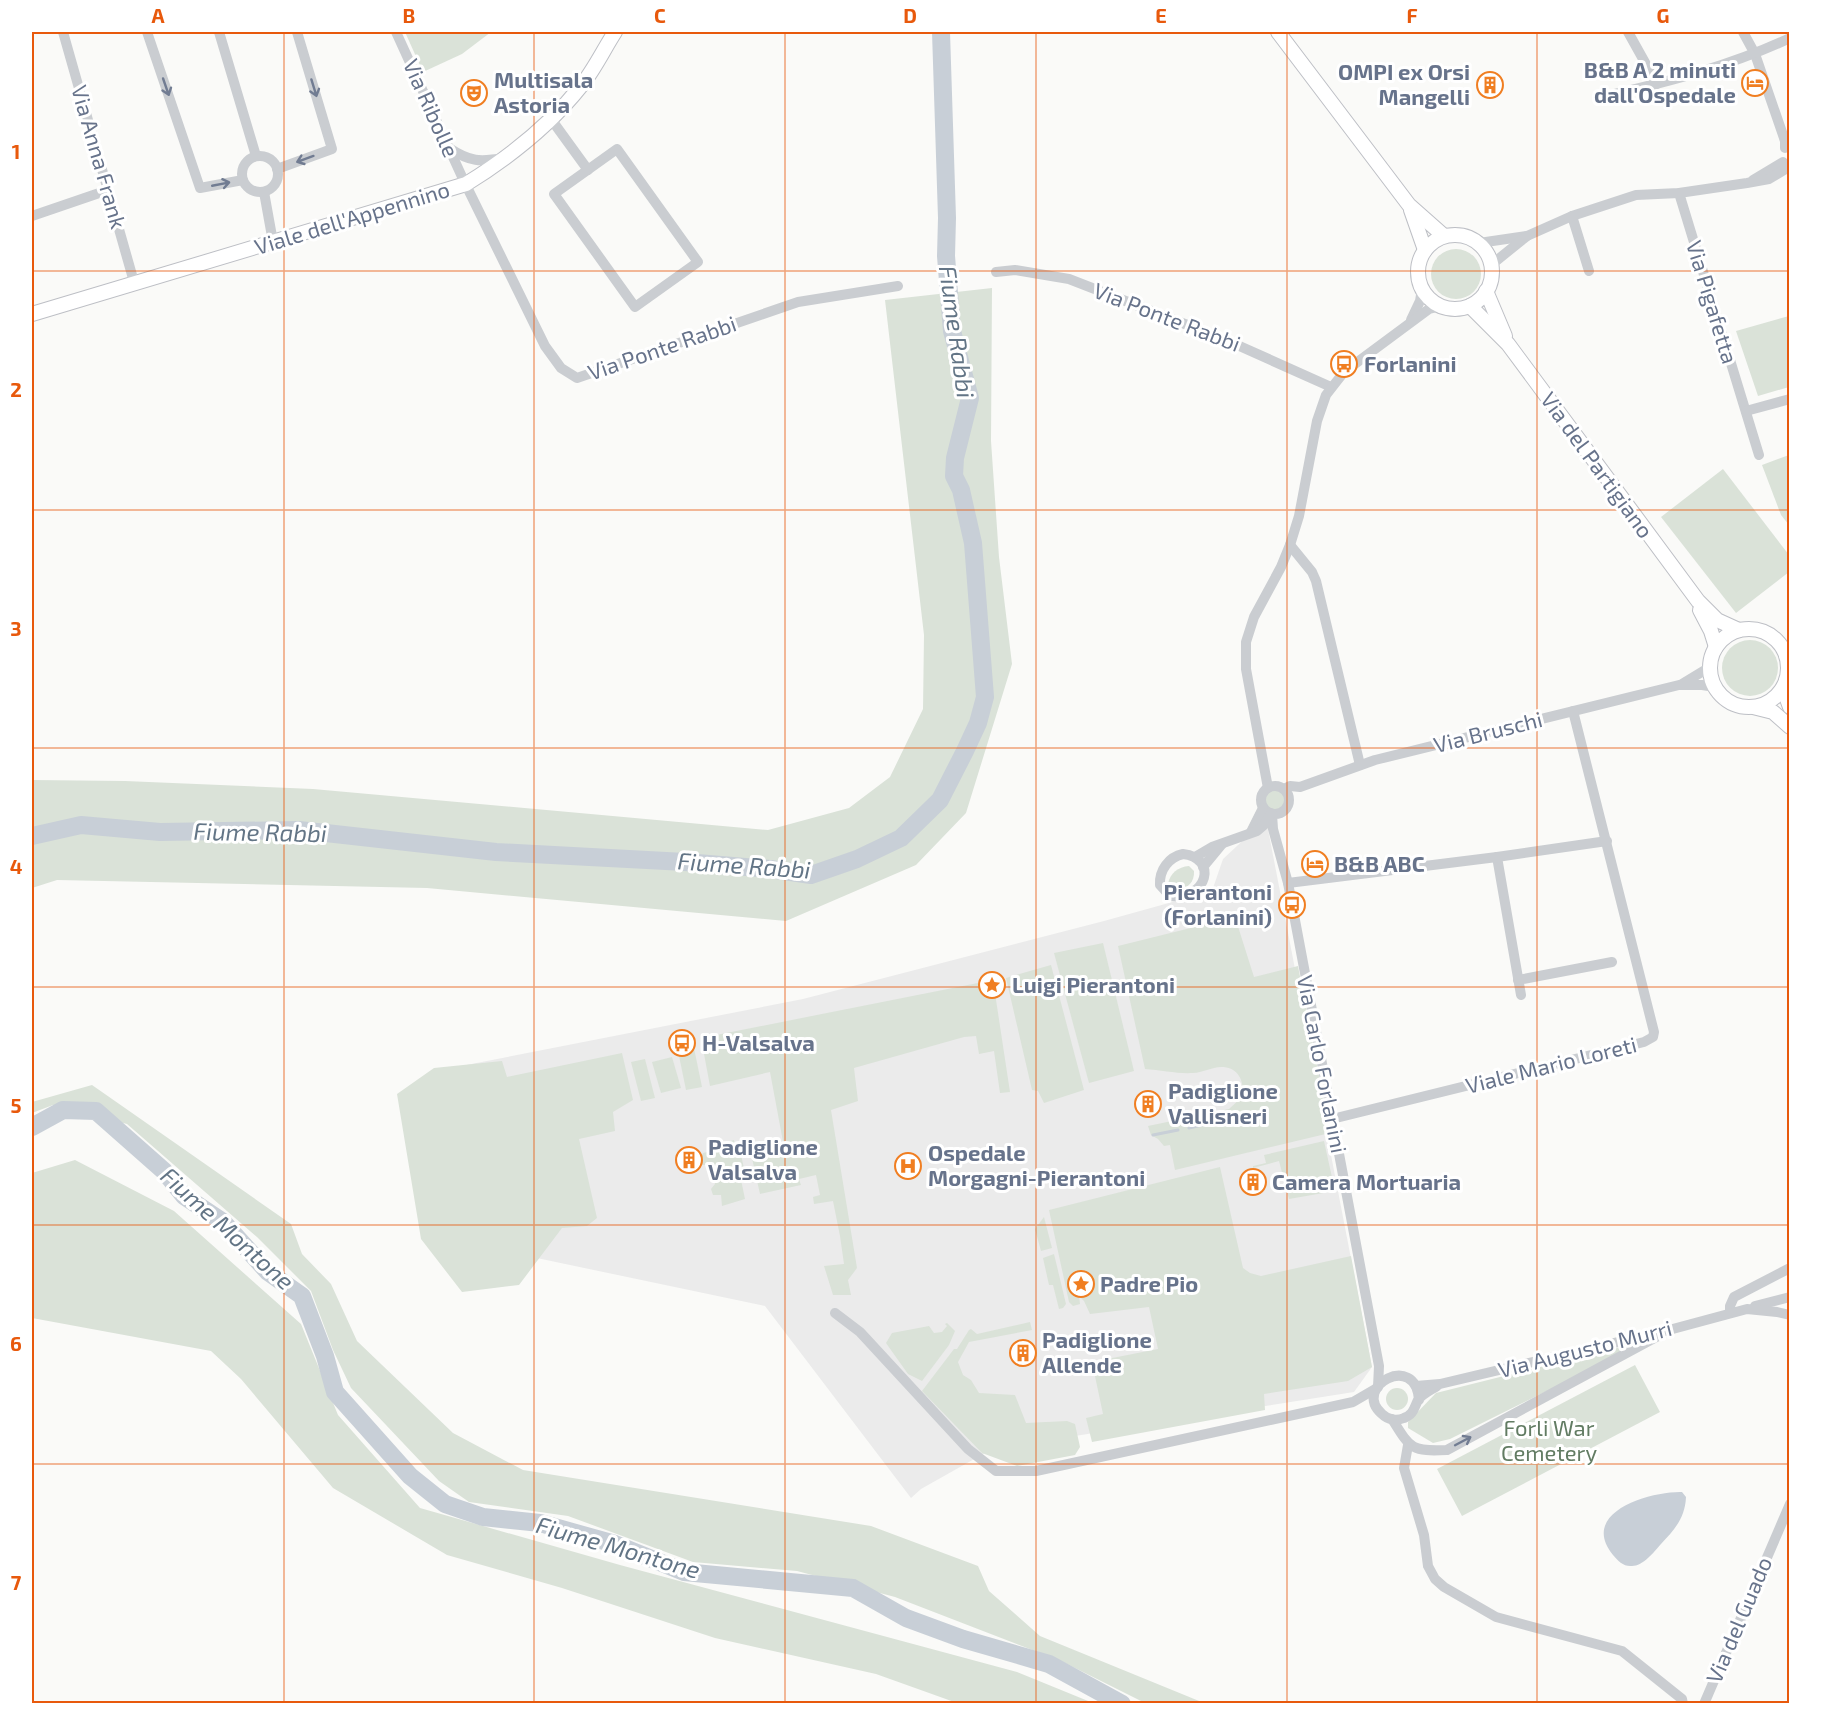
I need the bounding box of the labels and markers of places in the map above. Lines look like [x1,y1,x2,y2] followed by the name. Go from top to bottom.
[1584,56,1736,107] place label: B&B A 2 minuti dall'Ospedale
[1338,58,1470,109] place label: OMPI ex Orsi Mangelli
[494,66,593,117] place label: Multisala Astoria
[1740,68,1770,98] hotel icon: B&B A 2 minuti dall'Ospedale
[1475,70,1505,100] building icon: OMPI ex Orsi Mangelli
[459,78,489,108] theatre icon: Multisala Astoria
[1329,349,1359,379] bus stop icon: Forlanini
[1364,350,1457,376] place label: Forlanini
[1300,849,1330,879] hotel icon: B&B ABC
[1334,850,1425,876] place label: B&B ABC
[1164,878,1272,929] place label: Pierantoni (Forlanini)
[1277,890,1307,920] bus stop icon: Pierantoni (Forlanini)
[977,970,1007,1000] place icon: Luigi Pierantoni
[1012,971,1175,997] place label: Luigi Pierantoni
[667,1028,697,1058] bus stop icon: H-Valsalva
[702,1029,815,1055] place label: H-Valsalva
[1168,1077,1278,1128] place label: Padiglione Vallisneri
[1133,1089,1163,1119] building icon: Padiglione Vallisneri
[708,1133,818,1184] place label: Padiglione Valsalva
[928,1139,1145,1190] place label: Ospedale Morgagni-Pierantoni
[674,1145,704,1175] building icon: Padiglione Valsalva
[893,1151,923,1181] hospital icon: Ospedale Morgagni-Pierantoni
[1238,1167,1268,1197] building icon: Camera Mortuaria
[1272,1168,1461,1194] place label: Camera Mortuaria
[1066,1269,1096,1299] place icon: Padre Pio
[1100,1270,1198,1296] place label: Padre Pio
[1042,1326,1152,1377] place label: Padiglione Allende
[1008,1338,1038,1368] building icon: Padiglione Allende

